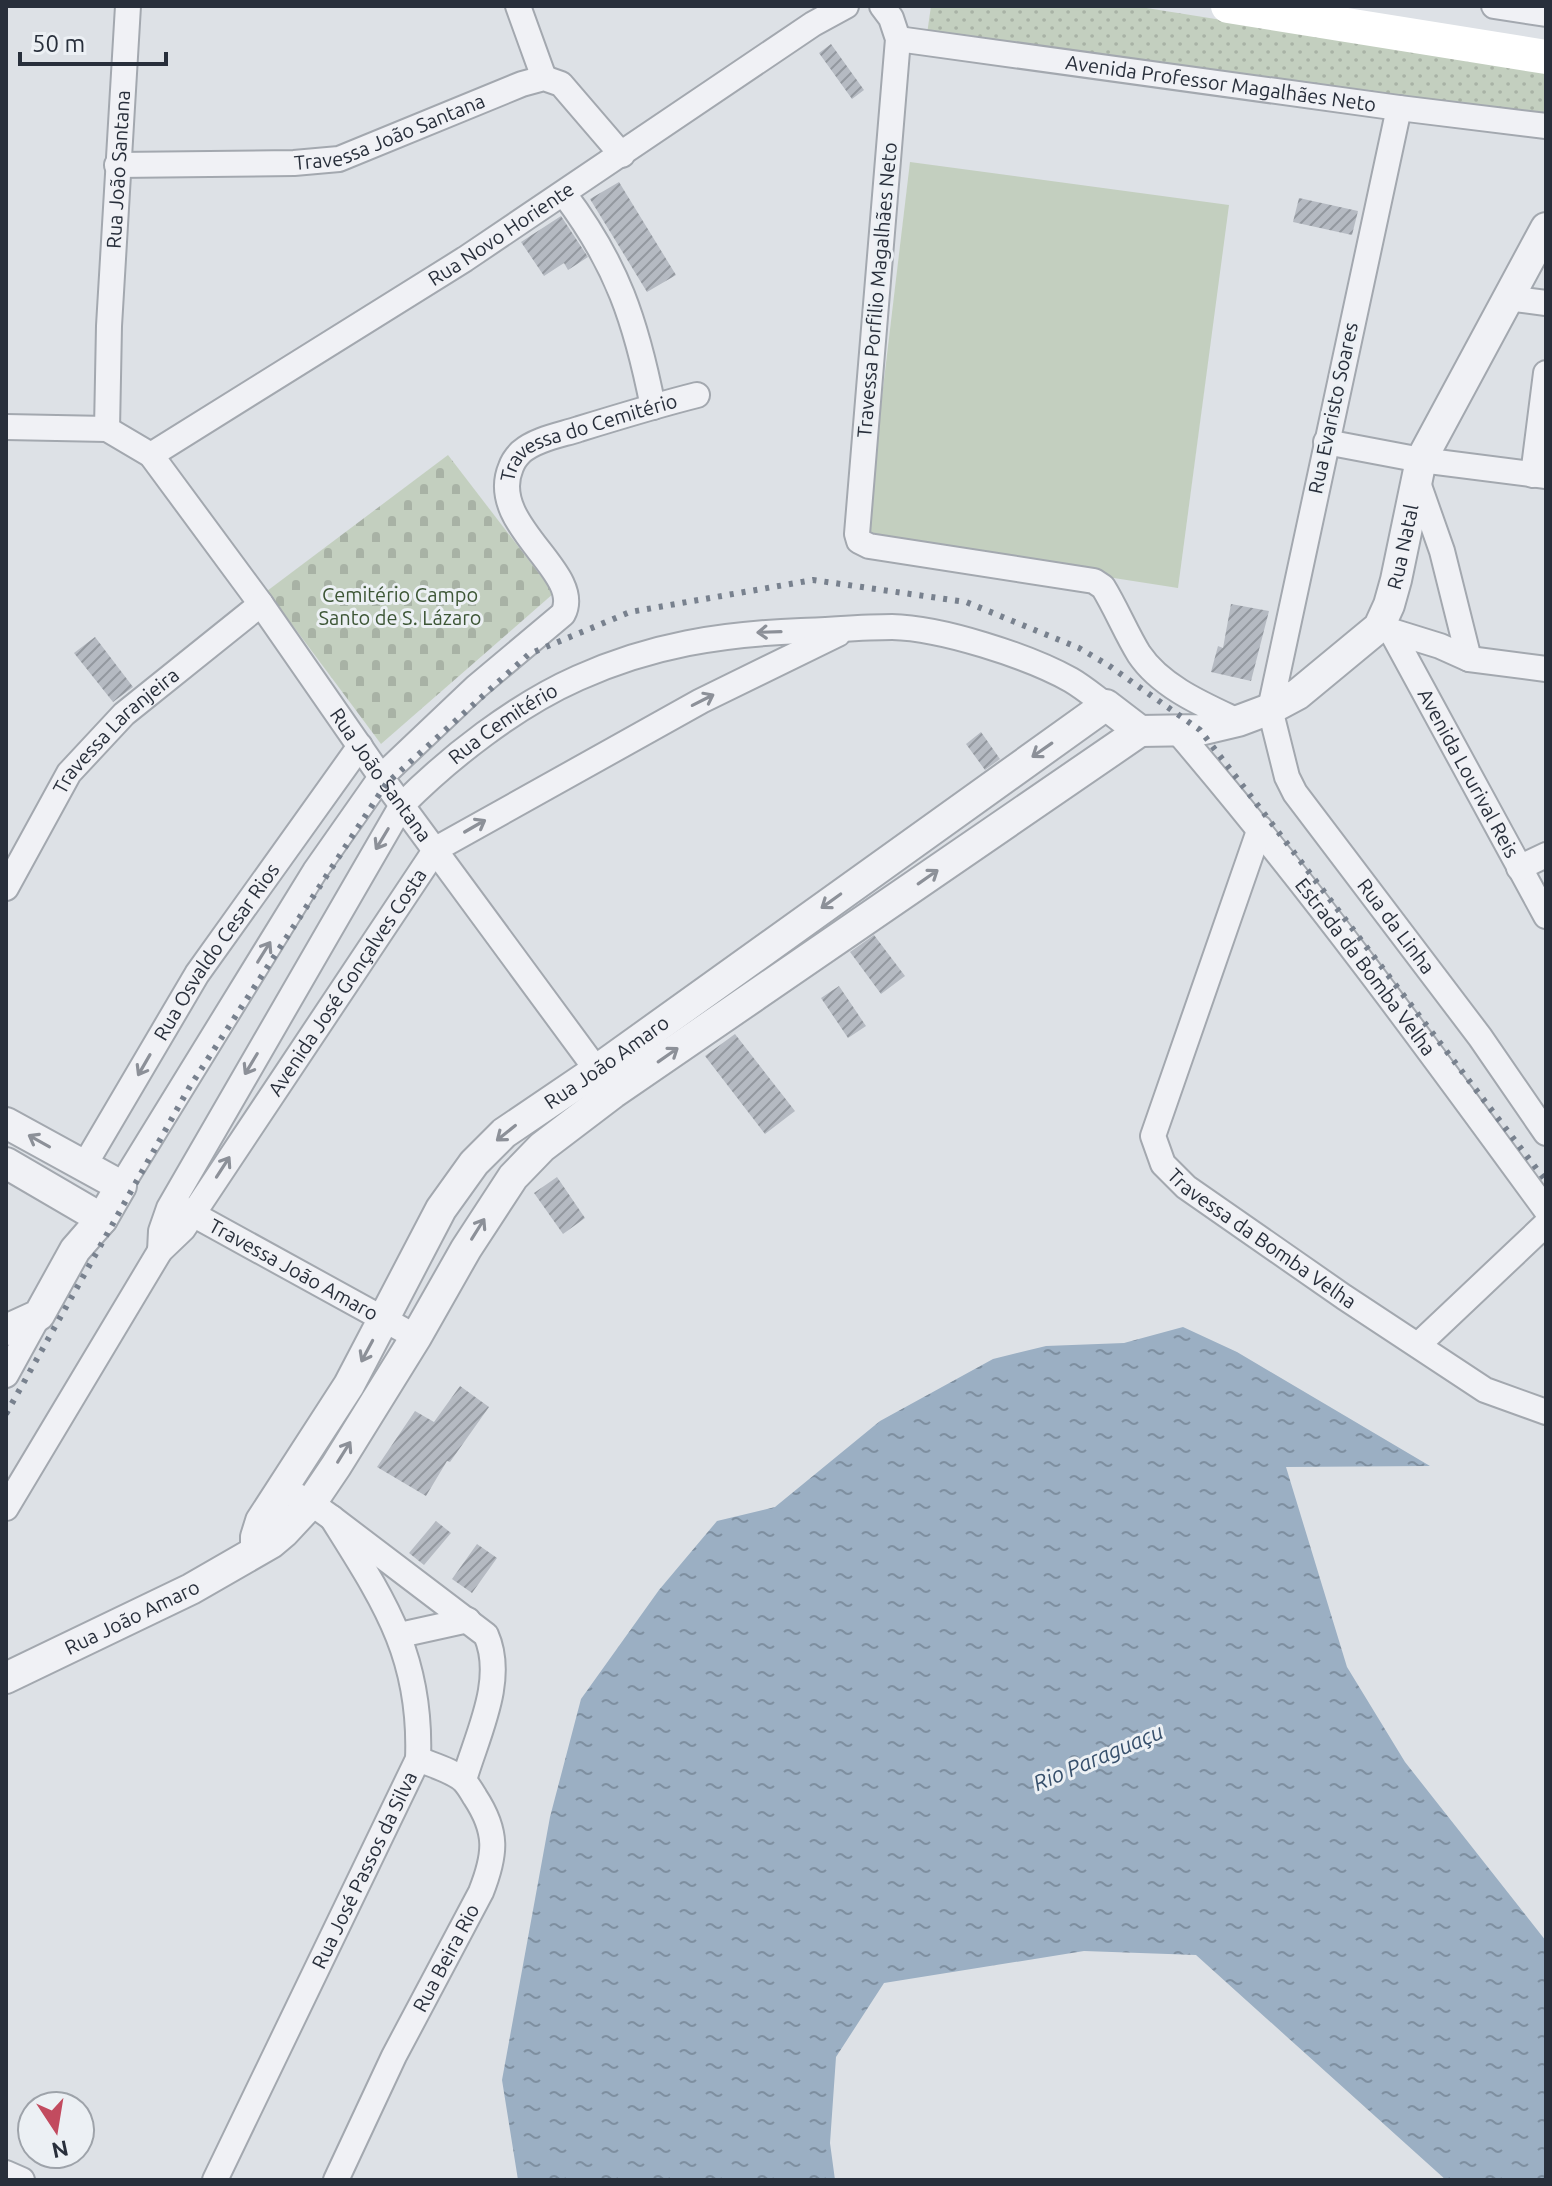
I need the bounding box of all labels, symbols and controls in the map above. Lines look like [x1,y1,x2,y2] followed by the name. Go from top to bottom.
[20,16,166,66] scale bar
[32,30,85,57] text: 50 m
[1064,50,1378,116] street label: Avenida Professor Magalhães Neto
[102,89,134,249] street label: Rua João Santana
[293,89,488,174] street label: Travessa João Santana
[852,141,901,439] street label: Travessa Porfilio Magalhães Neto
[424,177,578,290] street label: Rua Novo Horiente
[1303,320,1362,496] street label: Rua Evaristo Soares
[495,389,680,484] street label: Travessa do Cemitério
[1382,502,1422,592] street label: Rua Natal
[318,583,482,629] park label: Cemitério Campo Santo de S. Lázaro
[756,625,783,640] one-way arrow
[48,663,183,798] street label: Travessa Laranjeira
[443,678,561,769] street label: Rua Cemitério
[1414,685,1524,862] street label: Avenida Lourival Reis
[690,692,714,707] one-way arrow
[326,703,437,846] street label: Rua João Santana
[1032,742,1054,758] one-way arrow
[463,818,486,834] one-way arrow
[373,827,389,850] one-way arrow
[149,858,284,1044] street label: Rua Osvaldo Cesar Rios
[263,864,431,1100] street label: Avenida José Gonçalves Costa
[917,868,939,885] one-way arrow
[1291,873,1441,1060] street label: Estrada da Bomba Velha
[1353,874,1440,978] street label: Rua da Linha
[821,893,843,910] one-way arrow
[256,942,273,964] one-way arrow
[540,1010,673,1113] street label: Rua João Amaro
[656,1047,678,1063] one-way arrow
[243,1052,259,1075] one-way arrow
[136,1053,152,1076] one-way arrow
[495,1124,516,1142] one-way arrow
[28,1133,51,1149] one-way arrow
[215,1156,232,1178] one-way arrow
[1163,1163,1361,1313] street label: Travessa da Bomba Velha
[205,1214,382,1325] street label: Travessa João Amaro
[470,1218,486,1241] one-way arrow
[359,1339,375,1362] one-way arrow
[337,1441,353,1464] one-way arrow
[61,1575,203,1659] street label: Rua João Amaro
[1029,1718,1167,1795] water label: Rio Paraguaçu
[307,1768,421,1972] street label: Rua José Passos da Silva
[408,1900,484,2016] street label: Rua Beira Rio
[16,2090,96,2170] north arrow
[50,2136,71,2164] text: N

